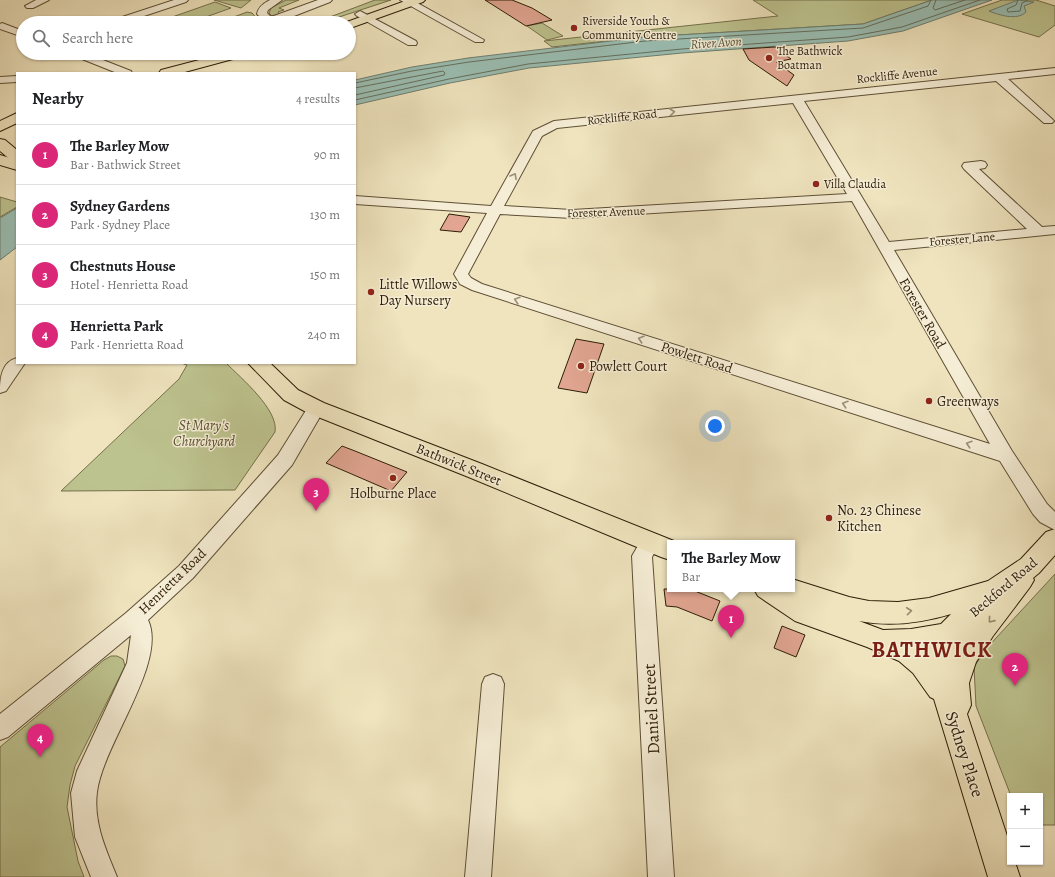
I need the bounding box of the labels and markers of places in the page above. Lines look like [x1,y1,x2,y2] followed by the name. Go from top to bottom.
[582,13,676,43] place label: Riverside Youth & Community Centre
[569,23,579,33] marker: Riverside Youth & Community Centre
[777,43,842,73] place label: The Bathwick Boatman
[764,53,774,63] marker: The Bathwick Boatman
[823,176,886,192] place label: Villa Claudia
[811,179,821,189] marker: Villa Claudia
[379,275,457,310] place label: Little Willows Day Nursery
[366,287,376,297] marker: Little Willows Day Nursery
[589,357,668,376] place label: Powlett Court
[576,361,586,371] marker: Powlett Court
[937,392,999,411] place label: Greenways
[924,396,934,406] marker: Greenways
[388,473,398,483] marker: Holburne Place
[303,478,329,511] pin: 3
[349,484,437,503] place label: Holburne Place
[837,501,921,536] place label: No. 23 Chinese Kitchen
[824,513,834,523] marker: No. 23 Chinese Kitchen
[718,605,744,638] pin: 1
[1002,653,1028,686] pin: 2
[27,724,53,757] pin: 4

